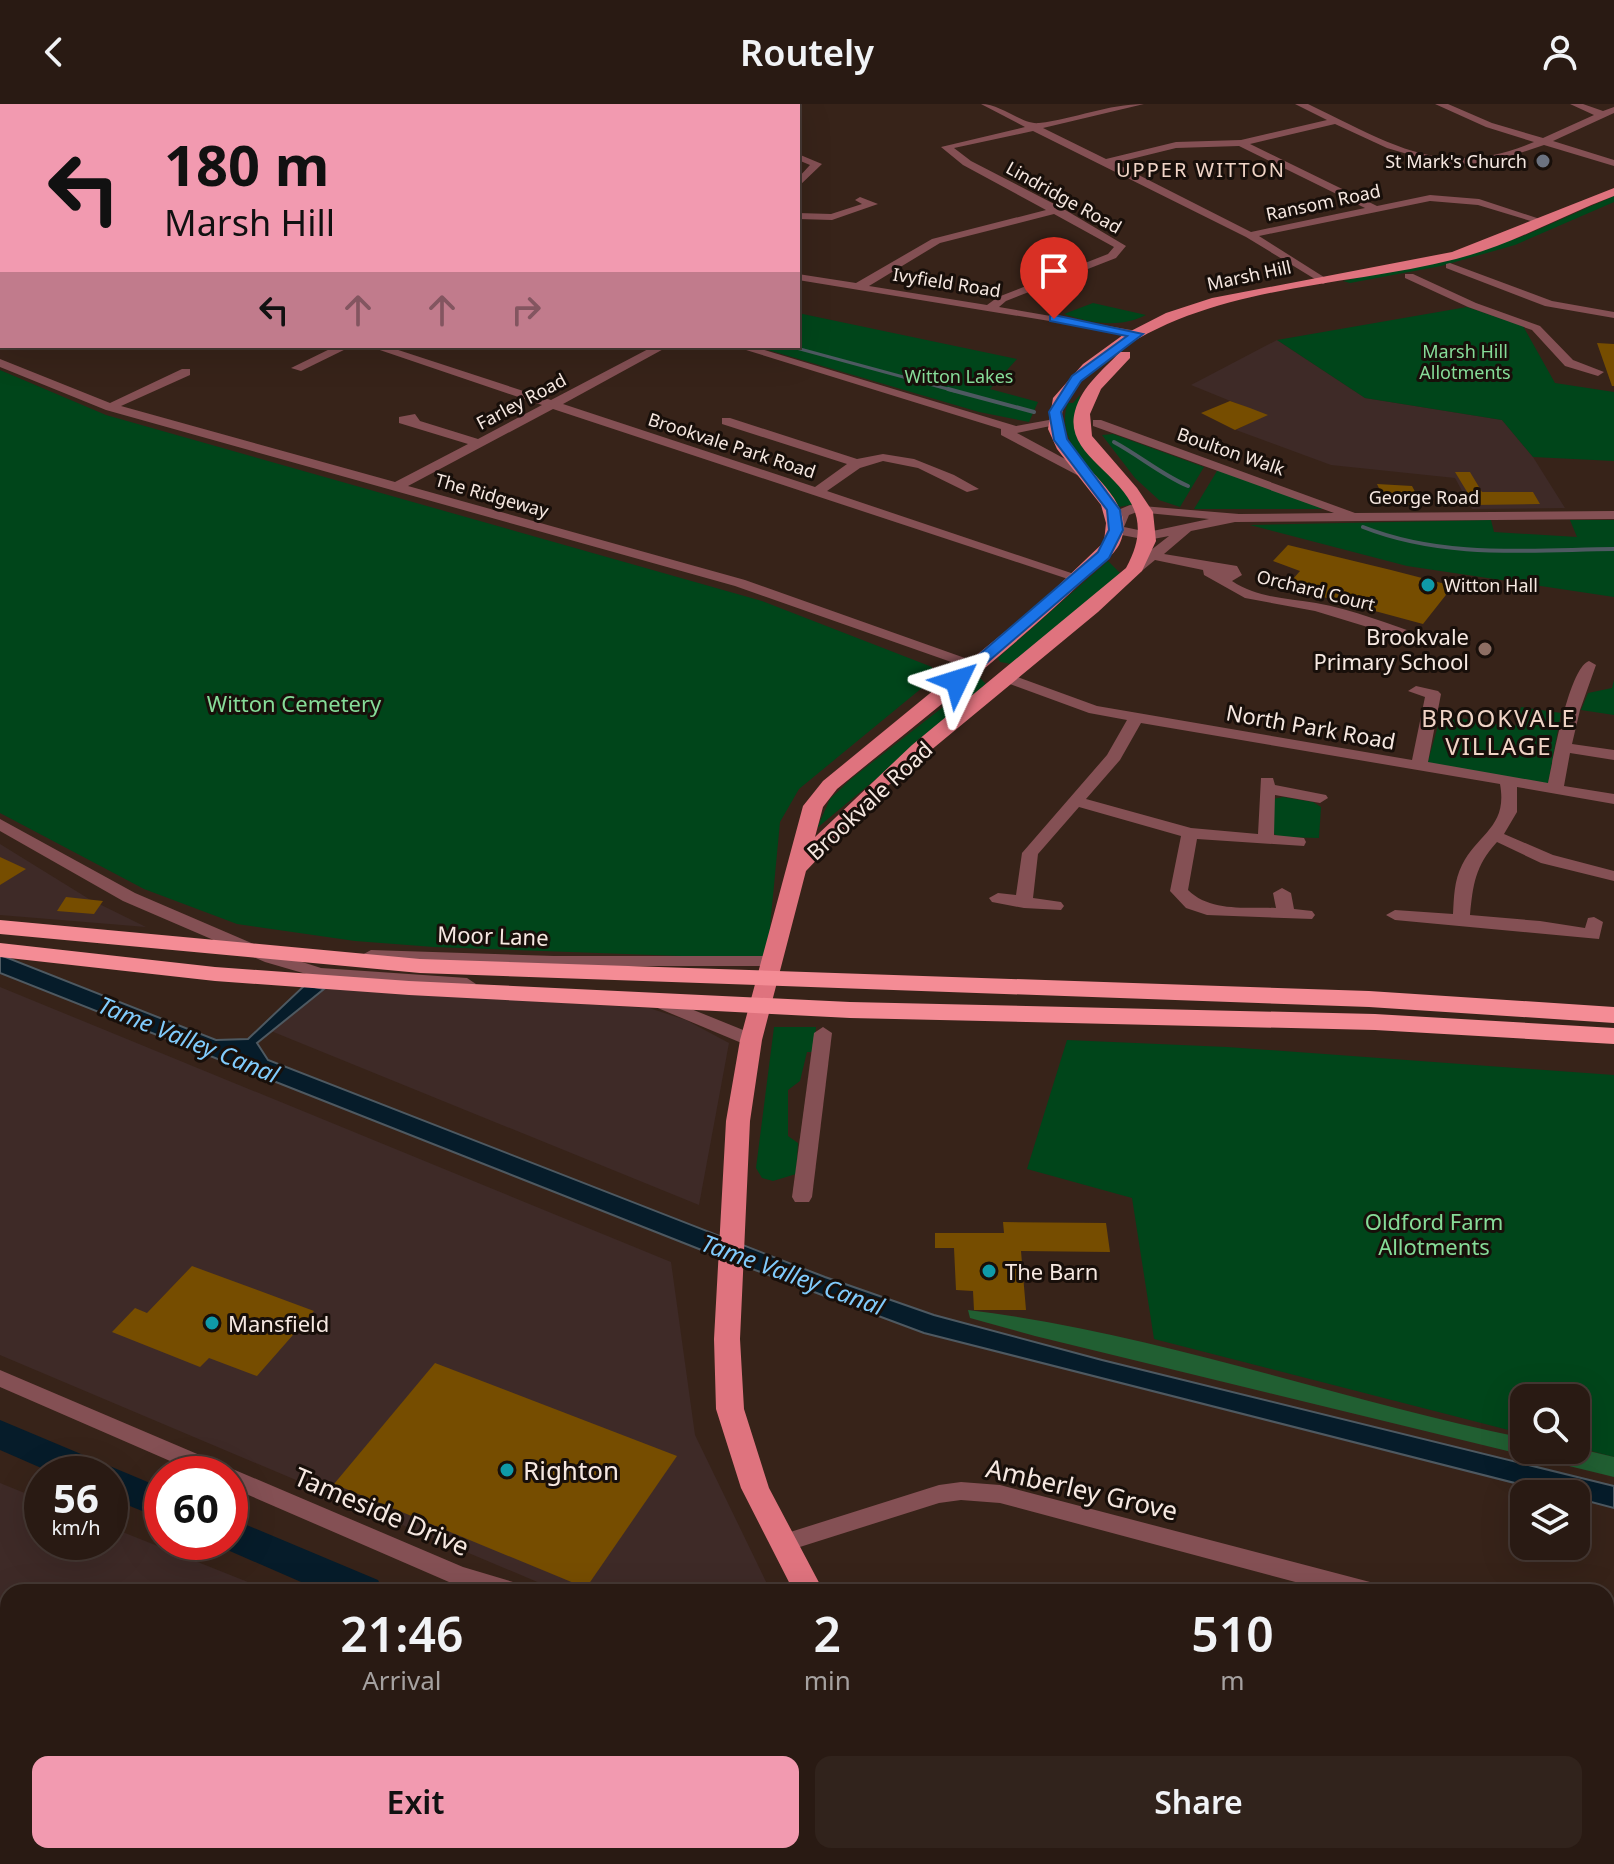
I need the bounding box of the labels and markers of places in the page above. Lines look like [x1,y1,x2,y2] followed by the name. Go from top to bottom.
[1385,149,1527,173] place label: St Mark's Church
[1534,152,1552,170] marker: St Mark's Church
[1020,237,1088,319] pin
[1444,573,1538,597] place label: Witton Hall
[1419,576,1437,594] marker: Witton Hall
[1313,621,1469,676] place label: Brookvale Primary School
[1476,640,1494,658] marker: Brookvale Primary School
[1005,1256,1098,1286] place label: The Barn
[980,1262,998,1280] marker: The Barn
[228,1308,329,1338] place label: Mansfield
[203,1314,221,1332] marker: Mansfield
[523,1452,619,1488] place label: Righton
[498,1461,516,1479] marker: Righton

